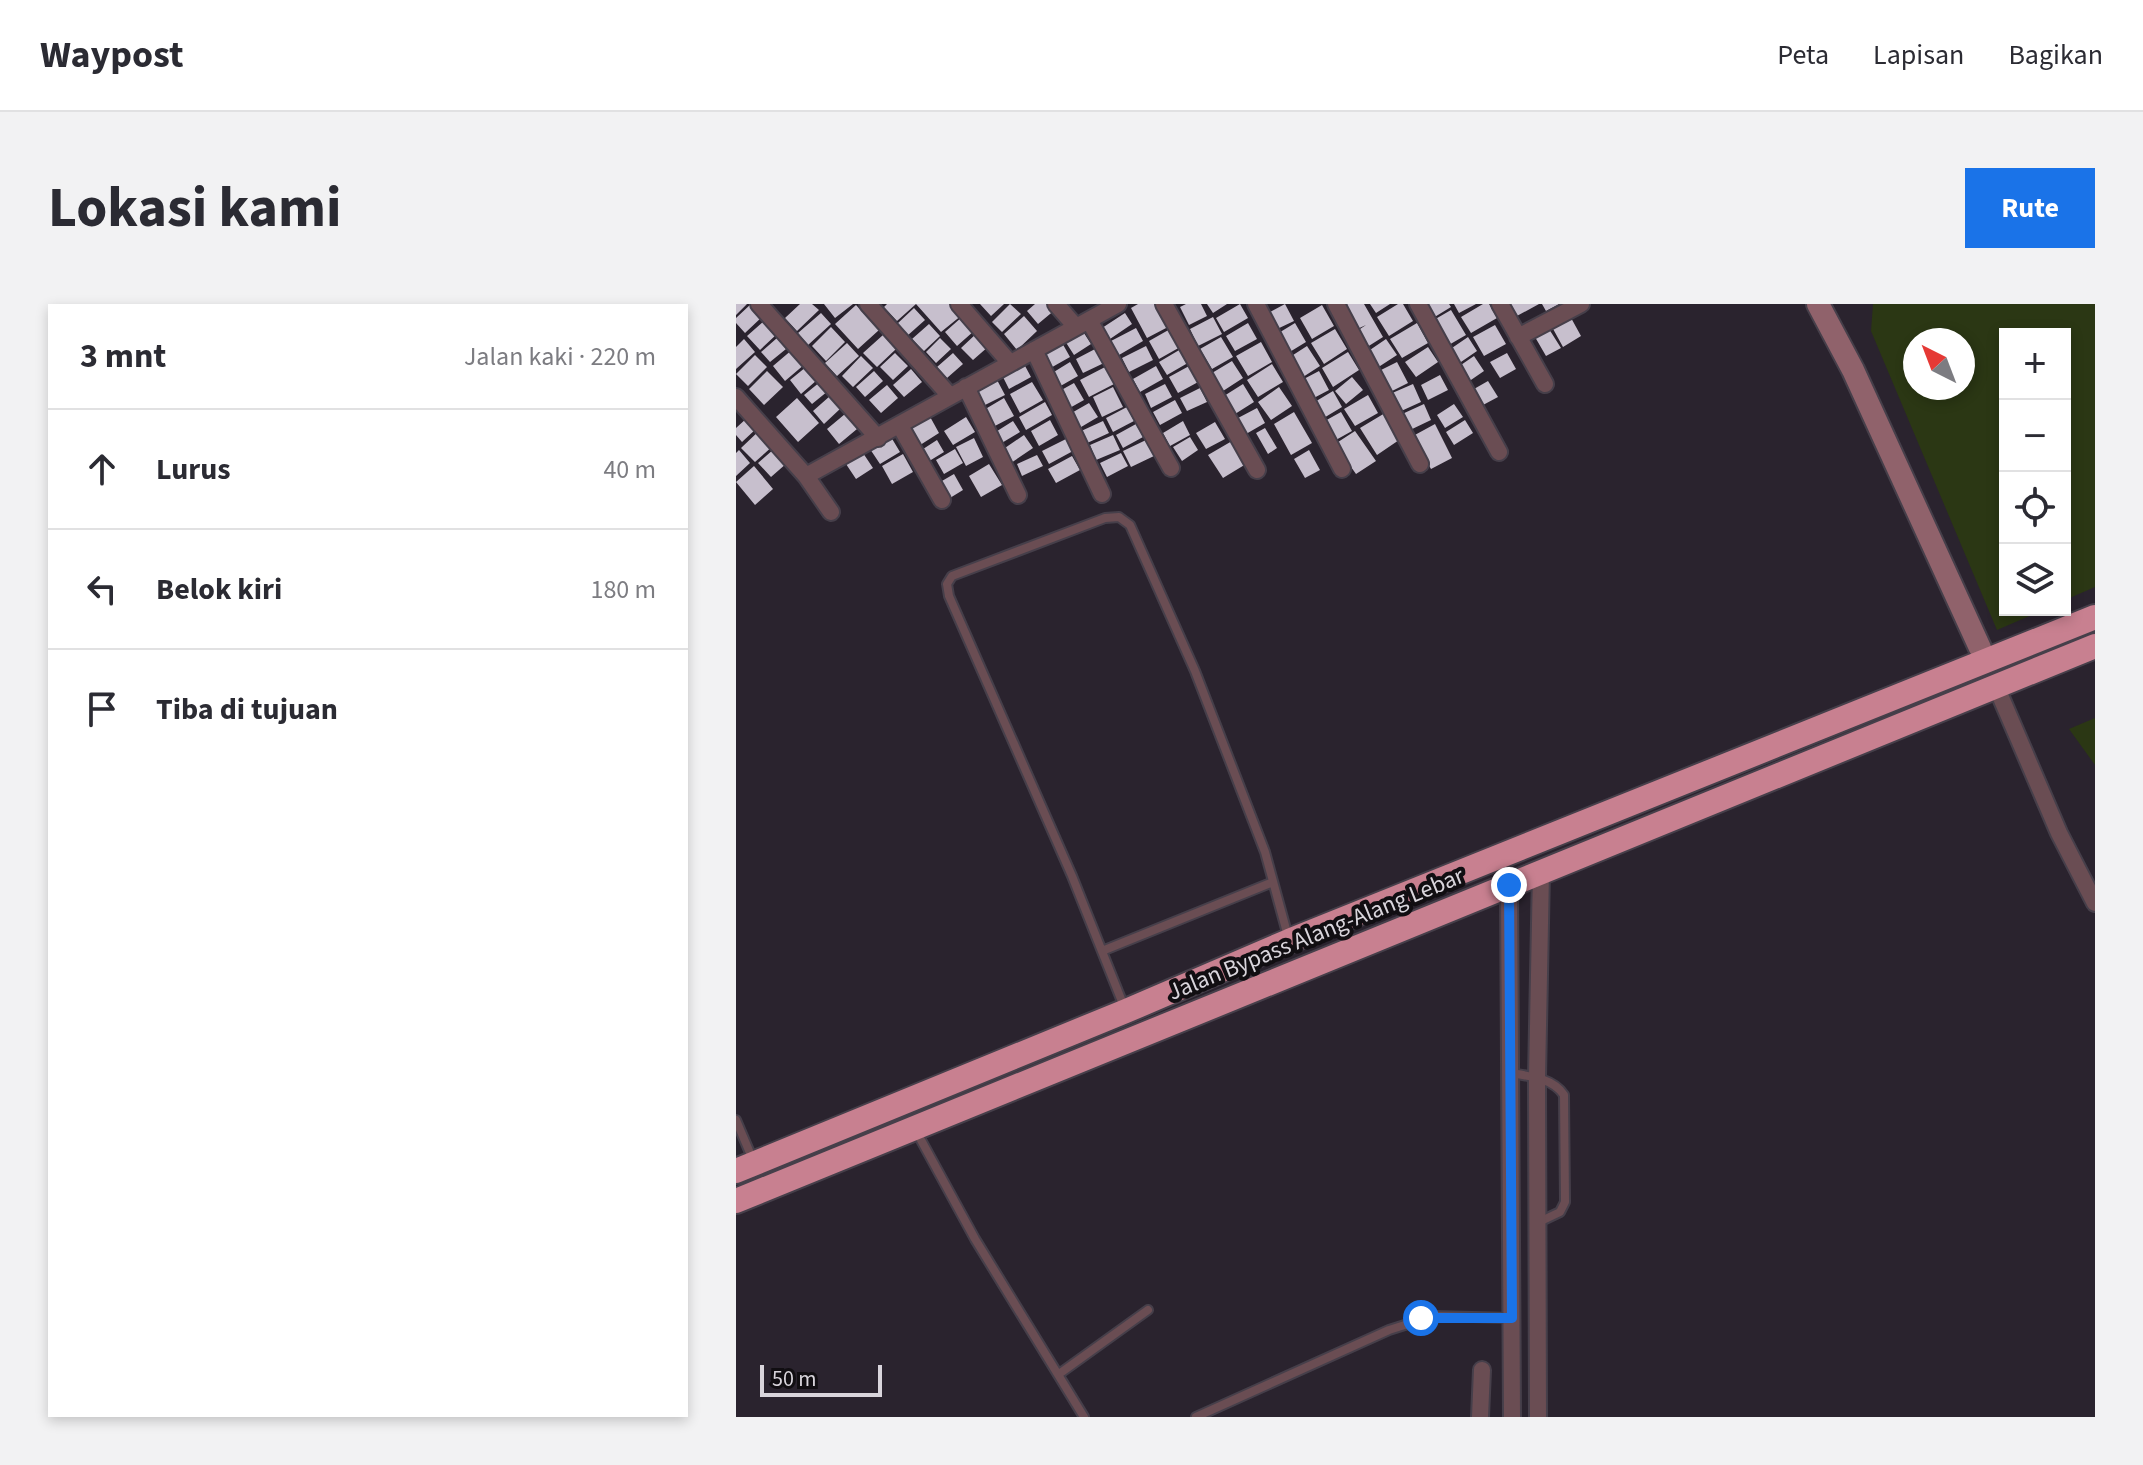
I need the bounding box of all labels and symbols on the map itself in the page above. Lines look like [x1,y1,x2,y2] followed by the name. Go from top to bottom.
[1903,328,1975,400] north arrow
[1163,858,1470,1010] street label: Jalan Bypass Alang-Alang Lebar
[1491,867,1527,903] route end
[1403,1300,1439,1336] route start
[760,1361,882,1397] scale bar

